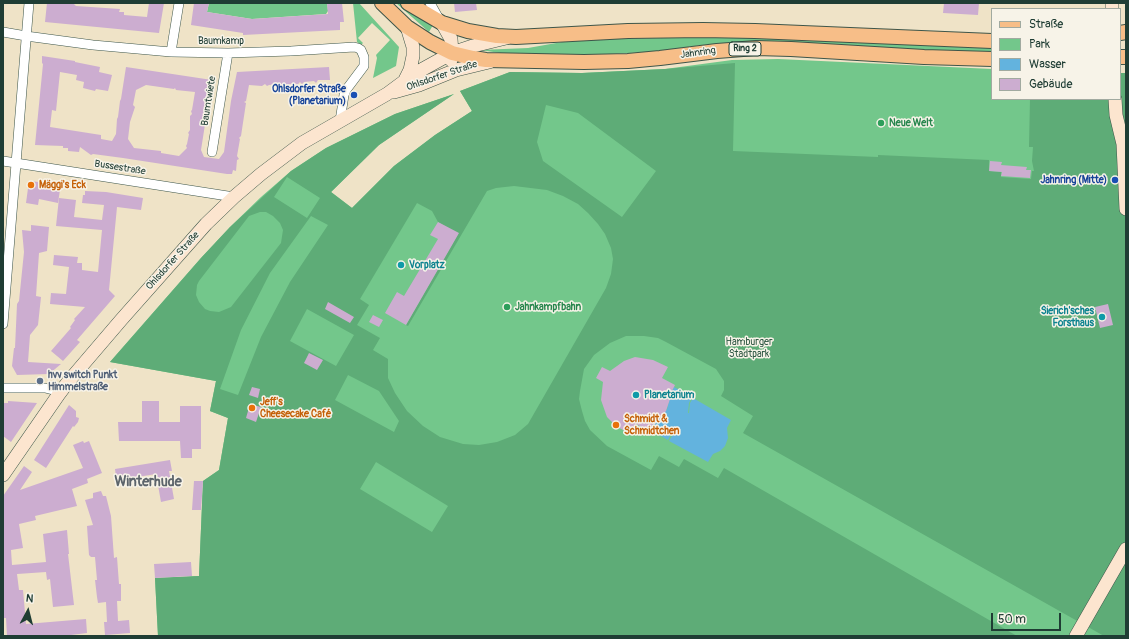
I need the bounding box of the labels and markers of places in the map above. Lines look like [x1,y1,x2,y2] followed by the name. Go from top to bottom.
[272,83,346,106] place label: Ohlsdorfer Straße (Planetarium)
[349,90,359,100] marker: Ohlsdorfer Straße (Planetarium)
[889,117,933,129] place label: Neue Welt
[876,118,886,128] marker: Neue Welt
[1040,174,1107,186] place label: Jahnring (Mitte)
[1110,175,1120,185] marker: Jahnring (Mitte)
[39,179,86,191] place label: Mäggi's Eck
[26,180,36,190] marker: Mäggi's Eck
[409,259,445,271] place label: Vorplatz
[396,260,406,270] marker: Vorplatz
[515,301,581,313] place label: Jahnkampfbahn
[502,302,512,312] marker: Jahnkampfbahn
[1041,305,1094,328] place label: Sierich'sches Forsthaus
[1097,312,1107,322] marker: Sierich'sches Forsthaus
[48,369,117,392] place label: hvv switch Punkt Himmelstraße
[35,376,45,386] marker: hvv switch Punkt Himmelstraße
[644,389,694,401] place label: Planetarium
[631,390,641,400] marker: Planetarium
[260,396,331,420] place label: Jeff's Cheesecake Café
[247,403,257,413] marker: Jeff's Cheesecake Café
[624,413,679,436] place label: Schmidt & Schmidtchen
[611,420,621,430] marker: Schmidt & Schmidtchen

